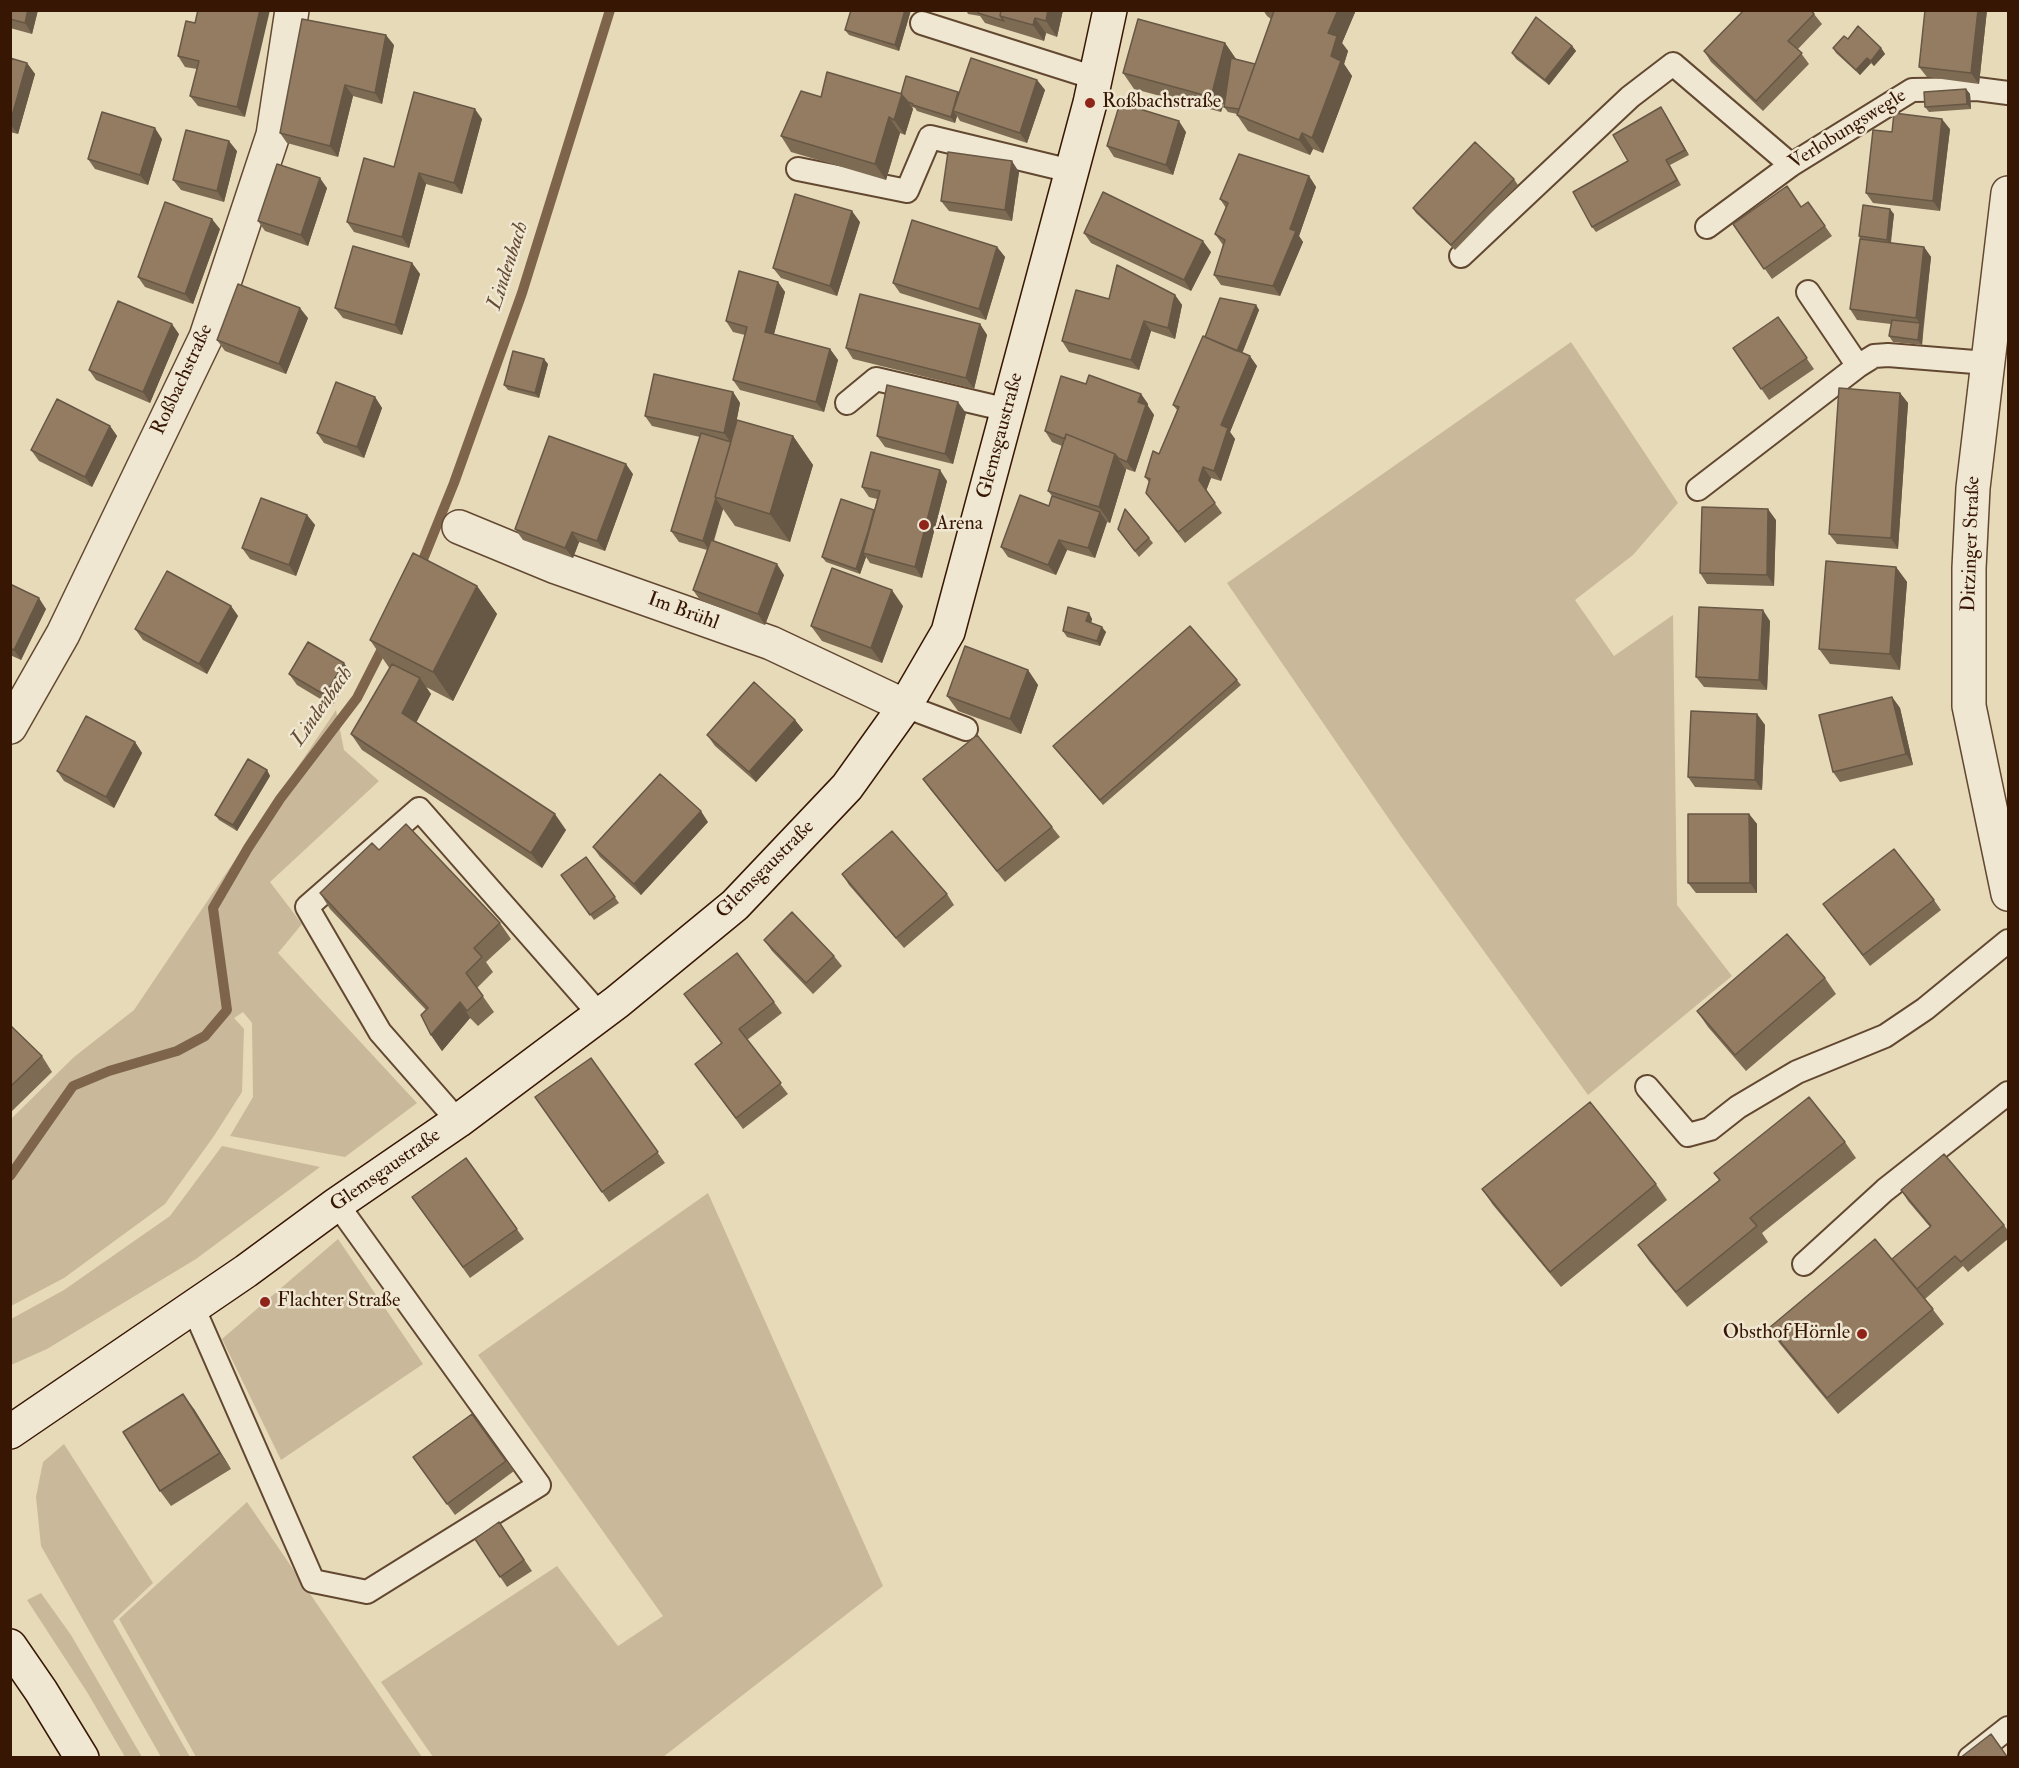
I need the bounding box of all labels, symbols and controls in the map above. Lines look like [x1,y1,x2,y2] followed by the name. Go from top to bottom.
[1785,84,1911,176] street label: Verlobungswegle
[1102,91,1221,115] place label: Roßbachstraße
[1083,96,1097,110] marker: Roßbachstraße
[483,219,535,313] water label: Lindenbach
[147,321,219,439] street label: Roßbachstraße
[973,371,1029,501] street label: Glemsgaustraße
[1958,476,1986,612] street label: Ditzinger Straße
[936,513,983,537] place label: Arena
[917,518,931,532] marker: Arena
[644,588,722,636] street label: Im Brühl
[287,662,359,752] water label: Lindenbach
[712,816,820,924] street label: Glemsgaustraße
[326,1124,446,1218] street label: Glemsgaustraße
[277,1290,400,1314] place label: Flachter Straße
[258,1295,272,1309] marker: Flachter Straße
[1723,1322,1850,1346] place label: Obsthof Hörnle
[1855,1327,1869,1341] marker: Obsthof Hörnle

